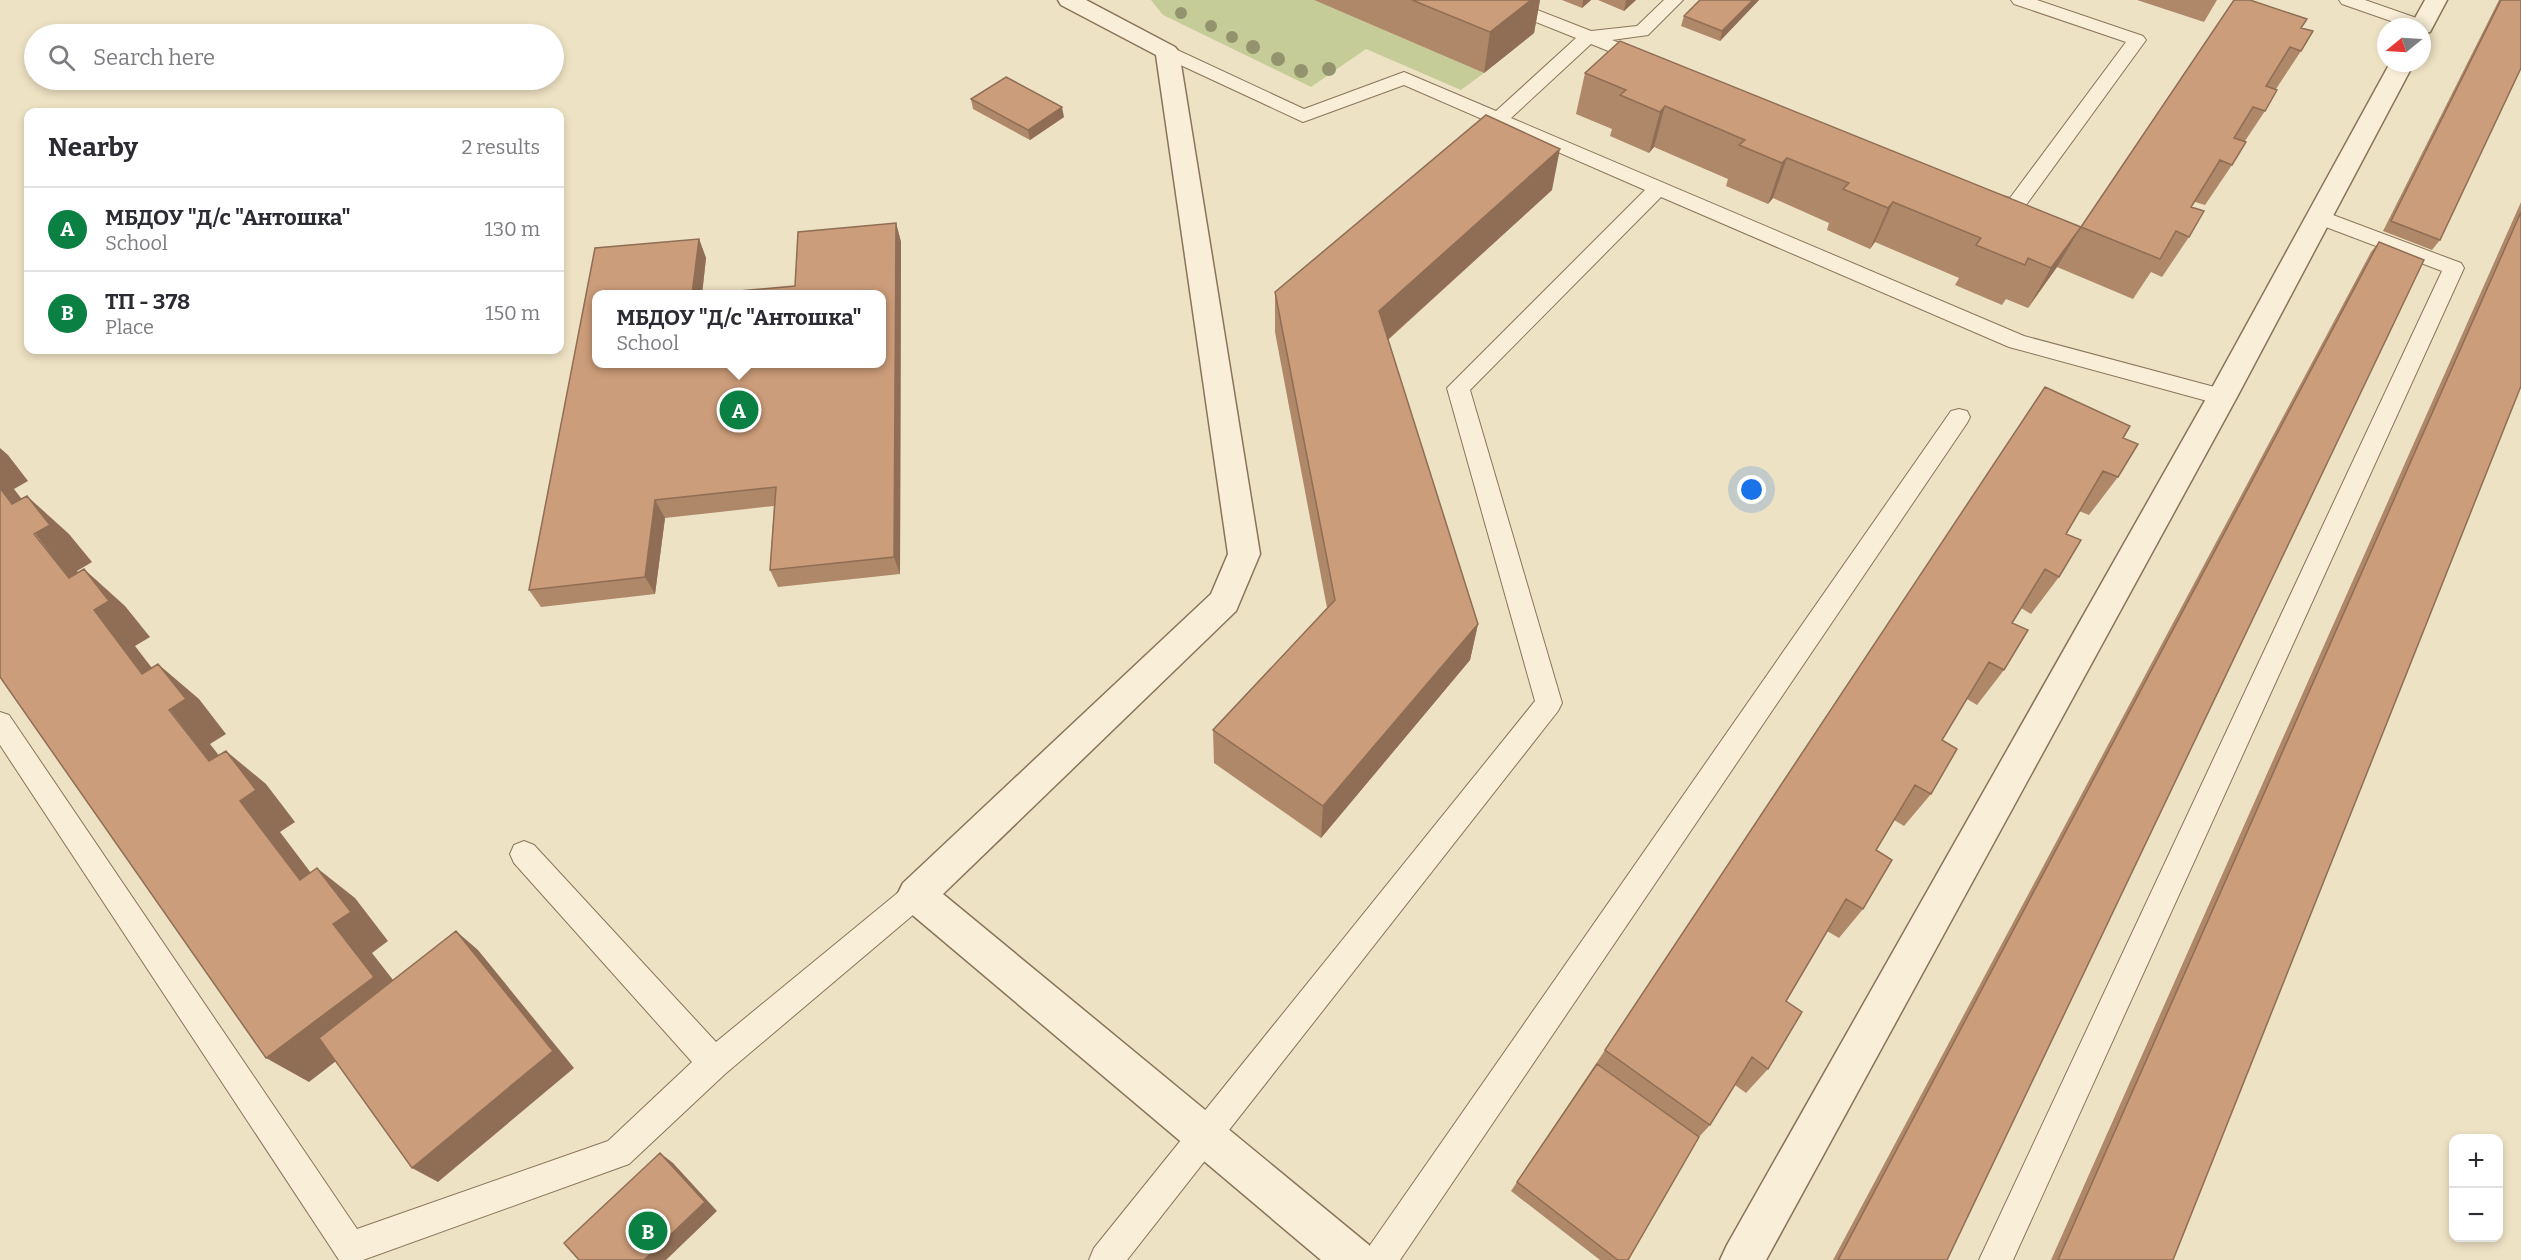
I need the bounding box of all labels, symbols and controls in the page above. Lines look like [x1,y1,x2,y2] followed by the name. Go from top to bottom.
[2377,18,2431,72] north arrow
[24,24,564,90] search box
[45,41,78,74] icon: search
[93,44,215,71] text: Search here
[48,132,138,163] text: Nearby
[461,135,540,159] text: 2 results
[105,204,351,231] text: МБДОУ "Д/с "Антошка"
[60,217,75,241] text: A
[485,217,540,241] text: 130 m
[105,231,168,255] text: School
[105,288,190,315] text: ТП - 378
[592,290,886,368] popup
[61,301,74,325] text: B
[485,301,540,325] text: 150 m
[616,304,862,331] text: МБДОУ "Д/с "Антошка"
[105,315,154,339] text: Place
[616,331,679,355] text: School
[720,388,758,432] pin: A
[1737,475,1766,504] your location
[2449,1134,2503,1242] map controls
[2449,1134,2503,1188] button: +
[2449,1188,2503,1242] button: −
[628,1208,668,1254] pin: B

